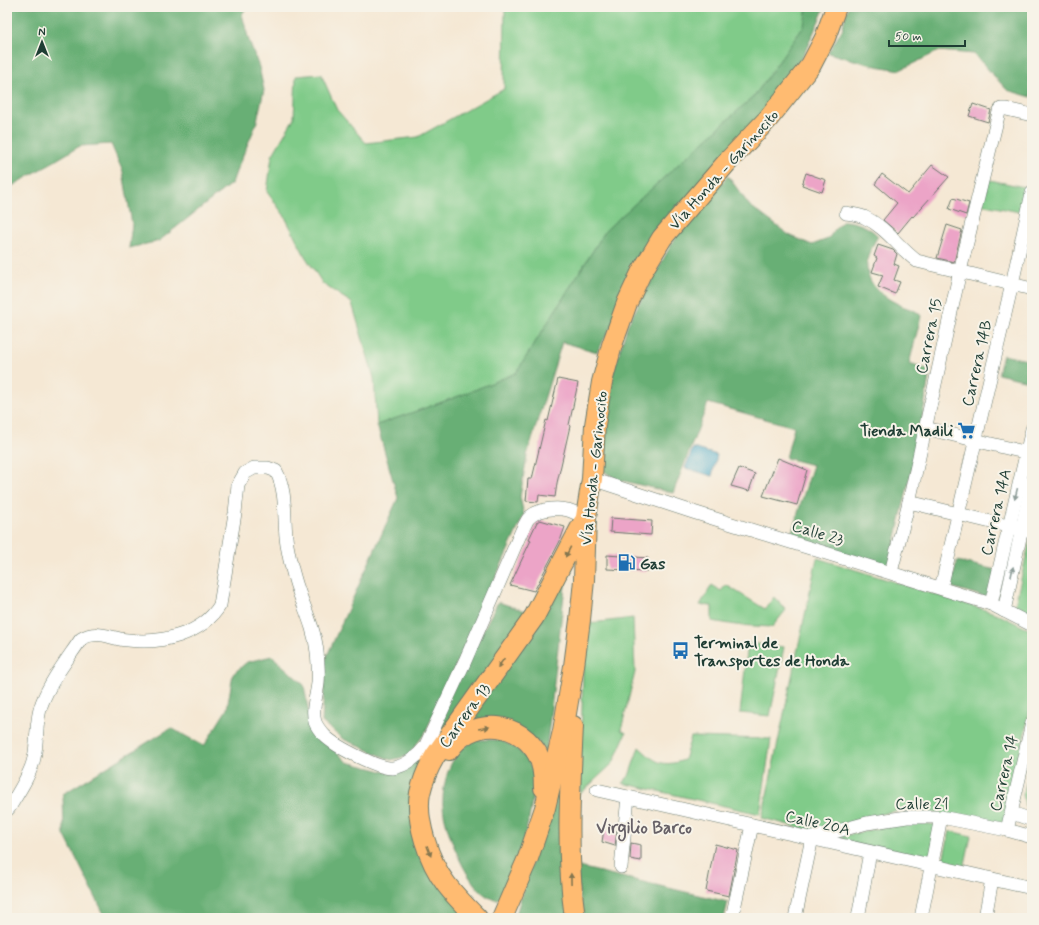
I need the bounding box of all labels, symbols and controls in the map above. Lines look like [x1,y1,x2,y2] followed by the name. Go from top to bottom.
[22,22,62,62] north arrow
[889,22,965,48] scale bar
[38,26,46,40] text: N
[895,29,922,45] text: 50 m
[664,105,784,235] street label: Vía Honda - Garinocito
[911,297,948,376] street label: Carrera 15
[957,318,998,409] street label: Carrera 14B
[576,390,613,546] street label: Vía Honda - Garinocito
[956,420,976,440] supermarket icon: Tienda Madili
[860,421,954,442] place label: Tienda Madili
[976,467,1017,558] street label: Carrera 14A
[1013,488,1019,500] one-way arrow
[789,516,846,551] street label: Calle 23
[565,546,571,558] one-way arrow
[617,553,637,573] fuel station icon: Gas
[640,554,665,575] place label: Gas
[1010,566,1016,579] one-way arrow
[694,633,850,672] place label: Terminal de Transportes de Honda
[671,641,691,661] bus stop icon: Terminal de Transportes de Honda
[497,658,505,668] one-way arrow
[435,679,496,752] street label: Carrera 13
[478,724,490,730] one-way arrow
[985,733,1024,814] street label: Carrera 14
[895,794,949,815] street label: Calle 21
[783,806,852,841] street label: Calle 20A
[596,817,692,842] district label: Virgilio Barco
[426,846,432,858] one-way arrow
[568,872,574,885] one-way arrow

